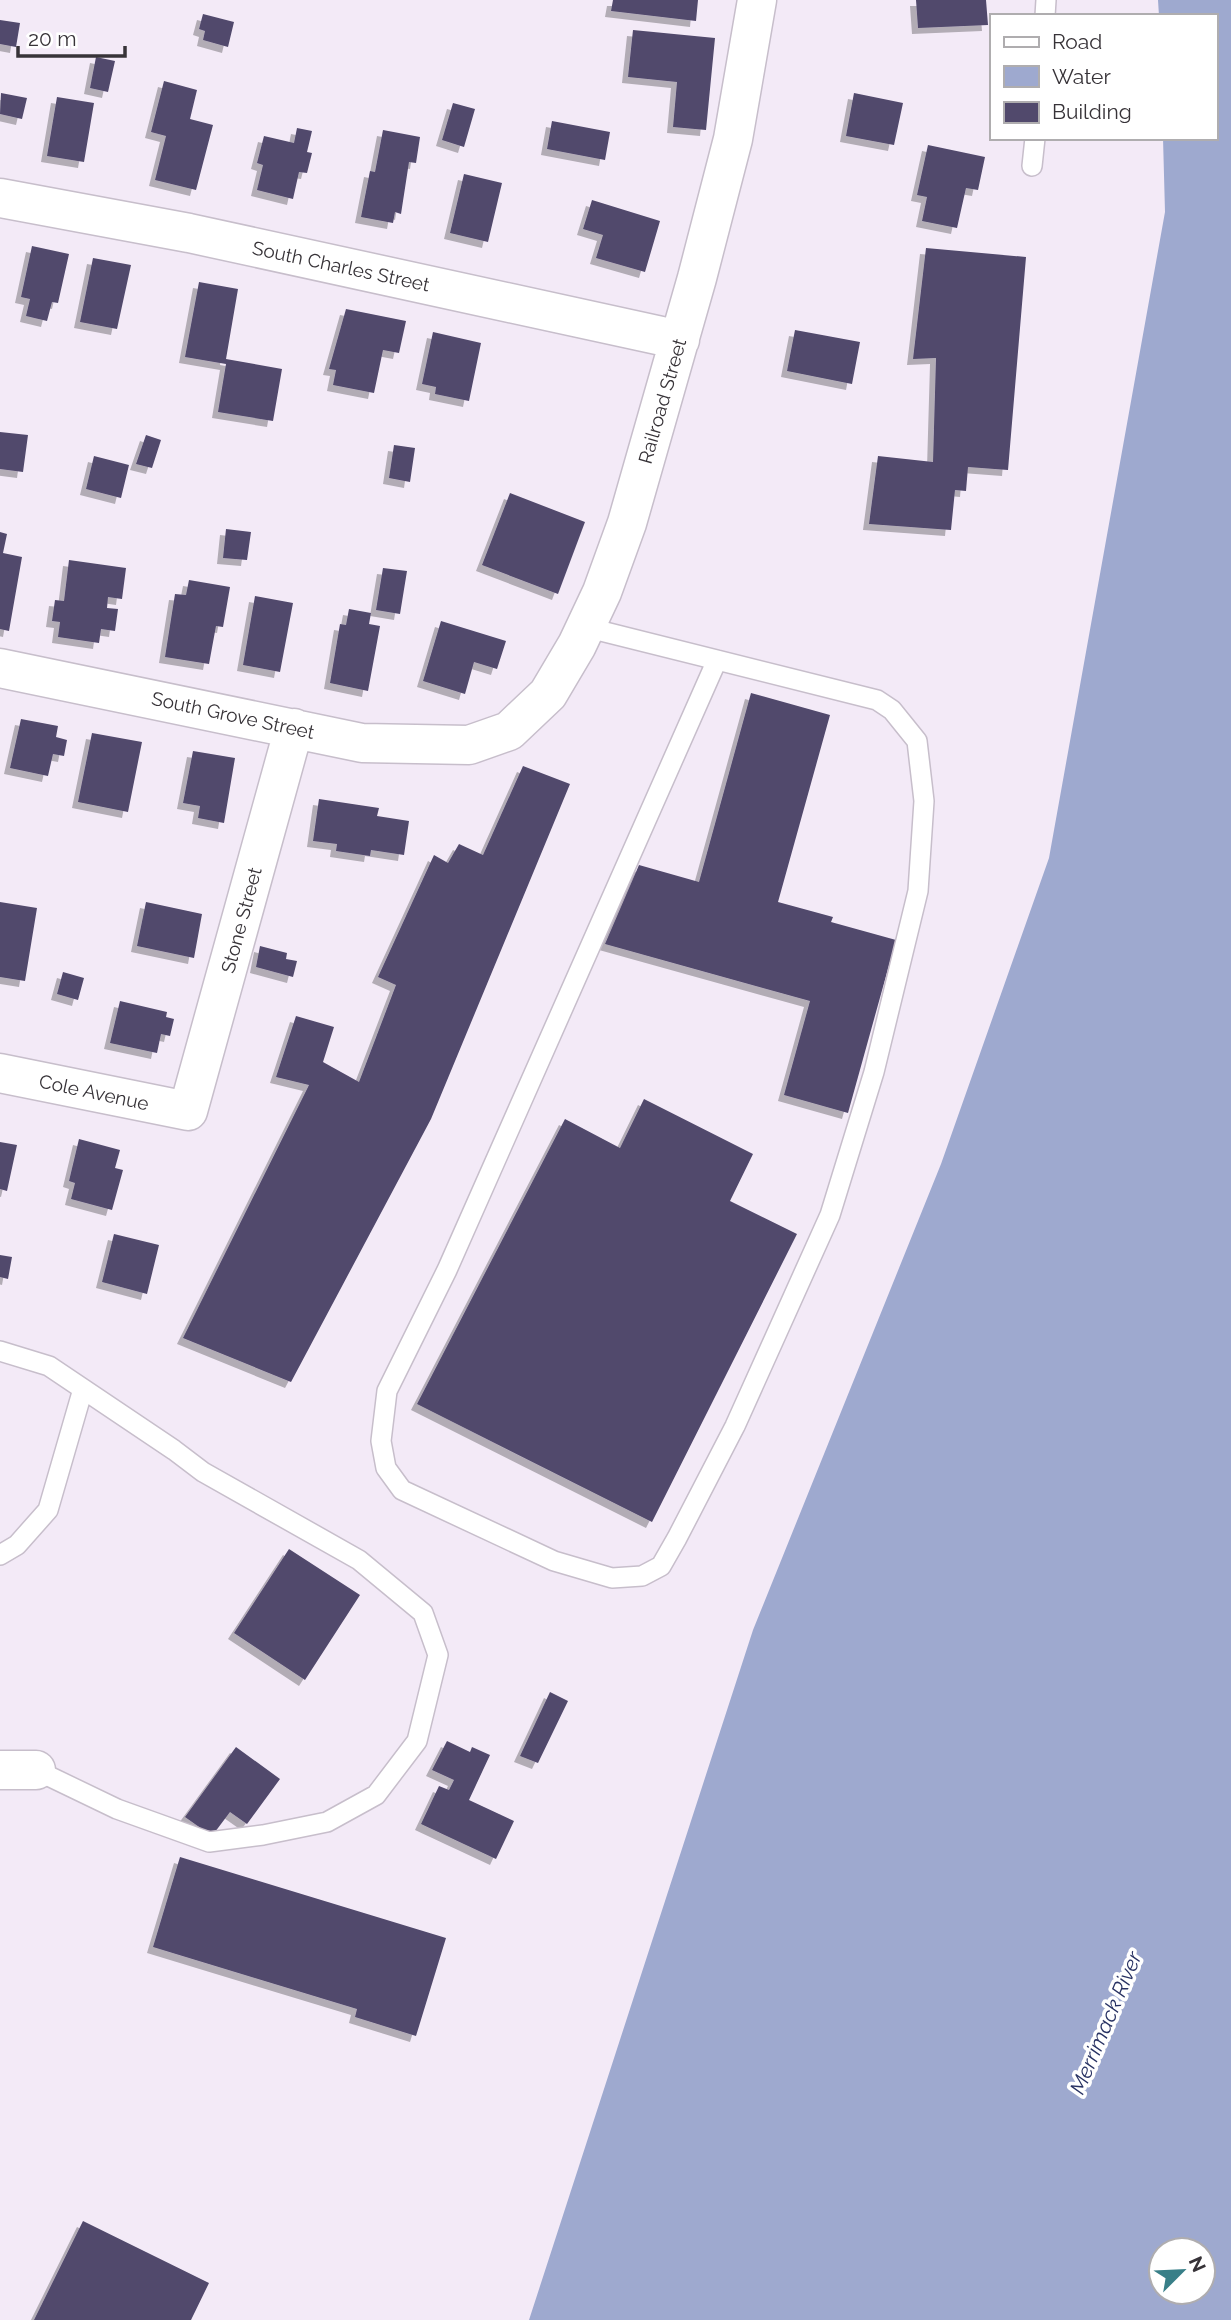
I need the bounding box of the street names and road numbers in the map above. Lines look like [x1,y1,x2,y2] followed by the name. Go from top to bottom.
[250,236,432,296] street label: South Charles Street
[634,335,691,466] street label: Railroad Street
[150,687,317,743] street label: South Grove Street
[216,864,266,975] street label: Stone Street
[37,1070,151,1114] street label: Cole Avenue

